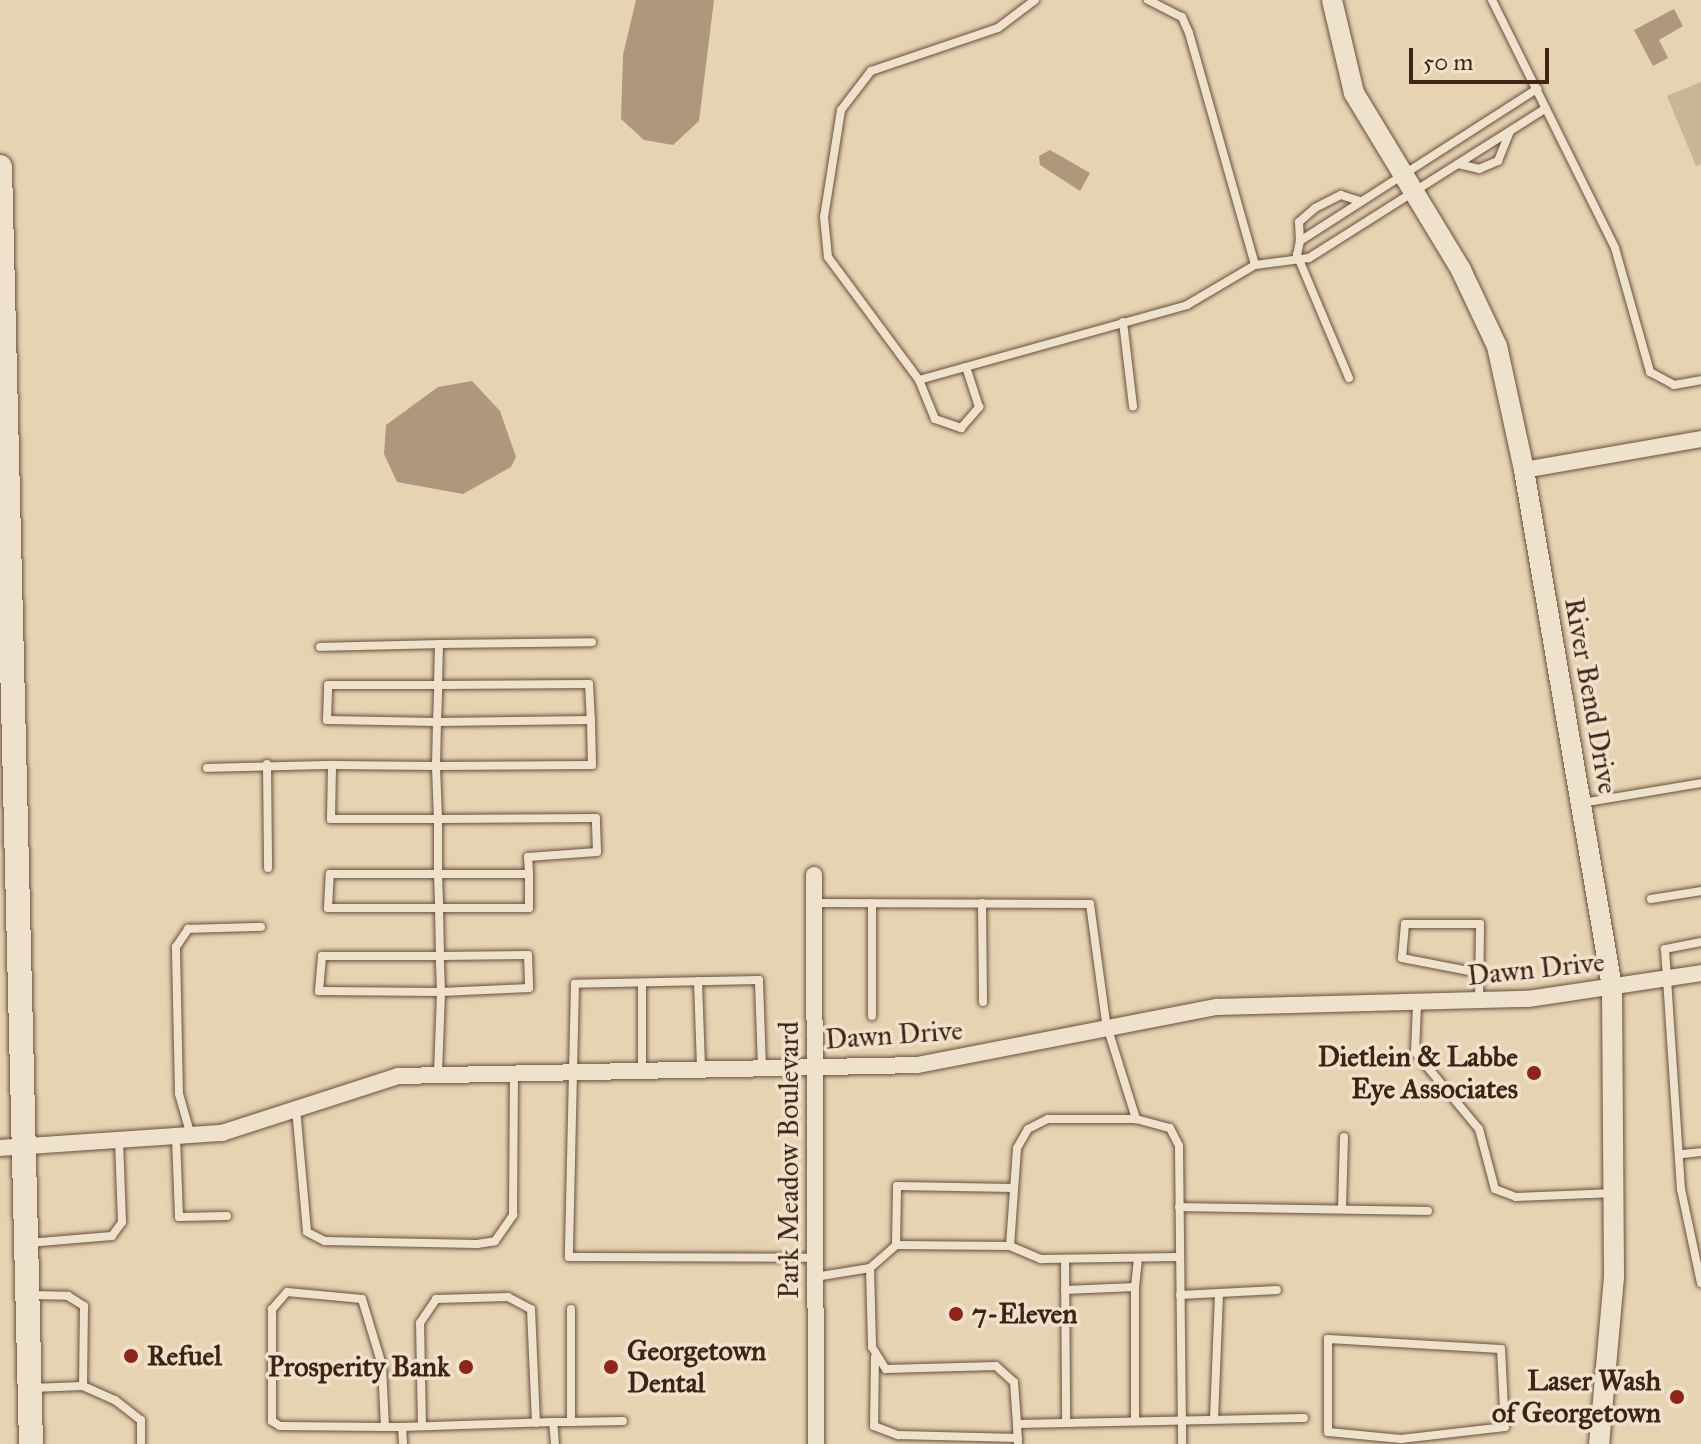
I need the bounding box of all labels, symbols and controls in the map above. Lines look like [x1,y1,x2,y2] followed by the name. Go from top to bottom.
[1413,32,1553,82] scale bar
[1423,47,1473,77] text: 50 m
[1557,595,1625,797] street label: River Bend Drive
[1466,945,1606,993] street label: Dawn Drive
[824,1013,964,1057] street label: Dawn Drive
[772,1021,806,1299] street label: Park Meadow Boulevard
[1318,1040,1518,1106] place label: Dietlein & Labbe Eye Associates
[1525,1064,1543,1082] marker: Dietlein & Labbe Eye Associates
[972,1297,1077,1331] place label: 7-Eleven
[947,1305,965,1323] marker: 7-Eleven
[627,1334,766,1400] place label: Georgetown Dental
[147,1339,222,1373] place label: Refuel
[122,1347,140,1365] marker: Refuel
[268,1350,450,1384] place label: Prosperity Bank
[457,1358,475,1376] marker: Prosperity Bank
[602,1358,620,1376] marker: Georgetown Dental
[1492,1364,1661,1430] place label: Laser Wash of Georgetown
[1668,1388,1686,1406] marker: Laser Wash of Georgetown

